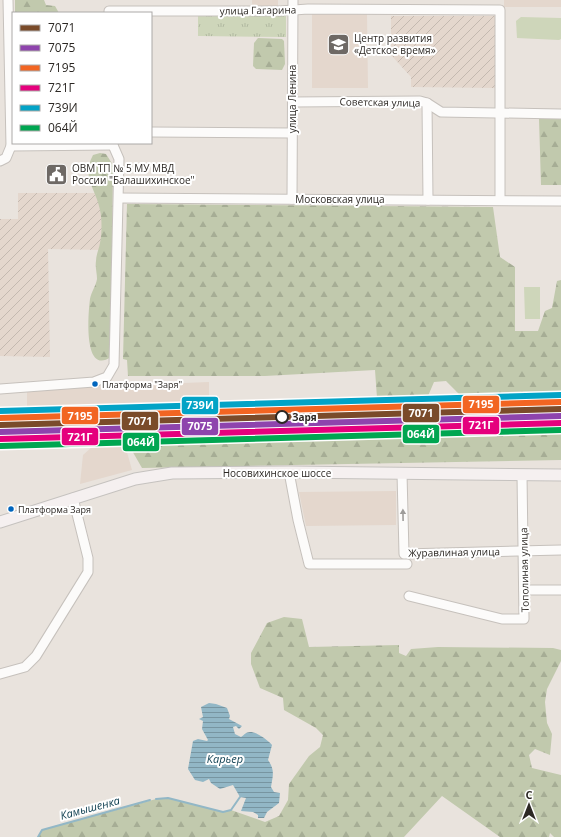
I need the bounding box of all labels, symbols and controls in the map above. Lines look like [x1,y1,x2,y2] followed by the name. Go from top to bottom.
[220,2,296,18] street label: улица Гагарина
[12,12,152,144] legend
[48,19,75,36] text: 7071
[326,31,352,57] school or university icon: Центр развития «Детское время»
[354,31,436,57] place label: Центр развития «Детское время»
[48,39,76,56] text: 7075
[48,59,76,76] text: 7195
[285,65,299,133] street label: улица Ленина
[48,79,75,96] text: 721Г
[339,94,421,110] street label: Советская улица
[48,99,78,116] text: 739И
[48,119,78,136] text: 064Й
[44,161,70,187] public building icon: ОВМ ТП № 5 МУ МВД России "Балашихинское"
[72,161,195,187] place label: ОВМ ТП № 5 МУ МВД России "Балашихинское"
[295,192,385,206] street label: Московская улица
[102,378,182,391] place label: Платформа "Заря"
[90,379,100,389] marker: Платформа "Заря"
[462,395,500,414] line badge: 7195
[181,396,219,415] line badge: 739И
[468,396,494,411] text: 7195
[186,397,214,412] text: 739И
[402,403,440,423] line badge: 7071
[408,405,434,420] text: 7071
[61,406,99,425] line badge: 7195
[67,408,93,423] text: 7195
[275,410,289,424] marker: Заря
[292,410,317,424] place label: Заря
[121,411,159,431] line badge: 7071
[127,413,153,428] text: 7071
[462,416,500,435] line badge: 721Г
[181,417,219,436] line badge: 7075
[468,417,494,432] text: 721Г
[187,418,213,433] text: 7075
[402,424,440,444] line badge: 064Й
[407,426,435,441] text: 064Й
[61,427,99,446] line badge: 721Г
[67,429,93,444] text: 721Г
[122,432,160,452] line badge: 064Й
[127,434,155,449] text: 064Й
[223,466,332,480] street label: Носовихинское шоссе
[18,503,91,516] place label: Платформа Заря
[6,504,16,514] marker: Платформа Заря
[400,508,406,521] one-way arrow
[516,528,532,612] street label: Тополиная улица
[408,544,500,560] street label: Журавлиная улица
[207,751,243,766] water label: Карьер
[509,785,549,825] north arrow
[525,787,533,802] text: С
[58,792,121,823] water label: Камышенка

